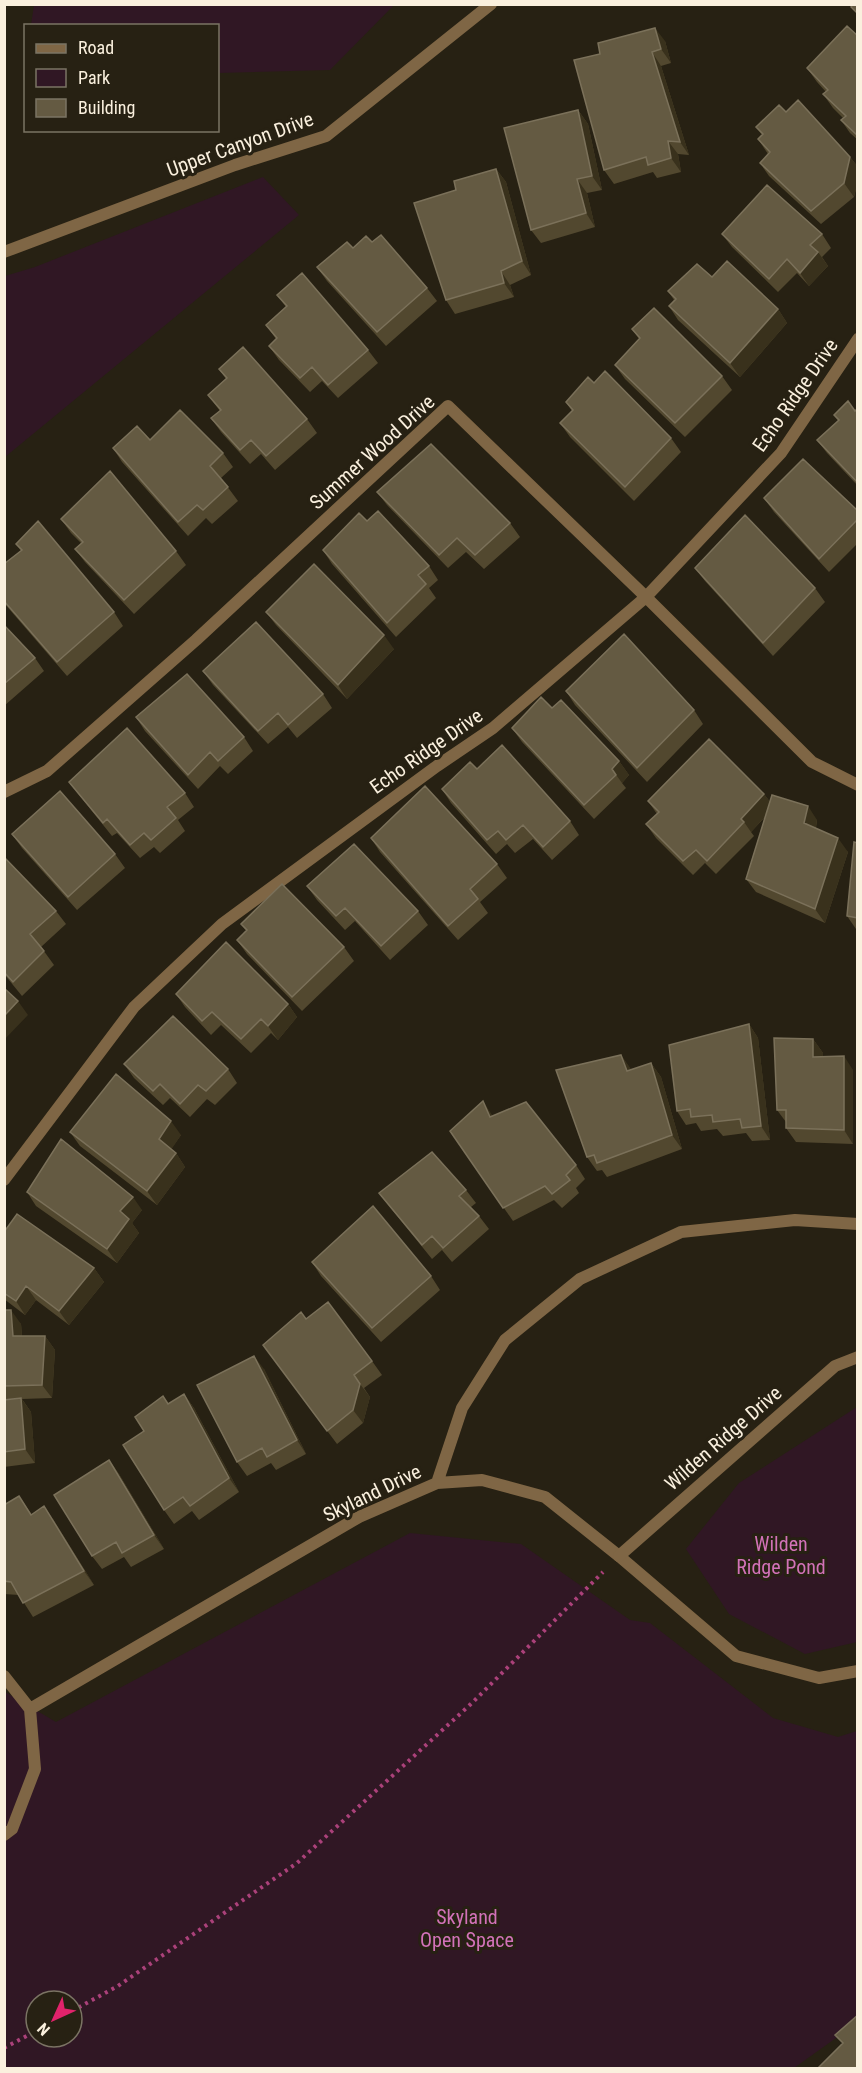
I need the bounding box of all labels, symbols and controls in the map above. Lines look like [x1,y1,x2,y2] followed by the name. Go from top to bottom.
[24,24,219,132] legend
[78,37,114,58] text: Road
[78,67,110,88] text: Park
[78,97,135,118] text: Building
[164,106,316,182] street label: Upper Canyon Drive
[747,334,843,456] street label: Echo Ridge Drive
[305,390,439,514] street label: Summer Wood Drive
[365,703,487,799] street label: Echo Ridge Drive
[660,1381,786,1495] street label: Wilden Ridge Drive
[319,1459,425,1527] street label: Skyland Drive
[736,1532,826,1579] park label: Wilden Ridge Pond
[420,1905,514,1952] park label: Skyland Open Space
[24,1989,84,2049] north arrow
[34,2019,54,2039] text: N

